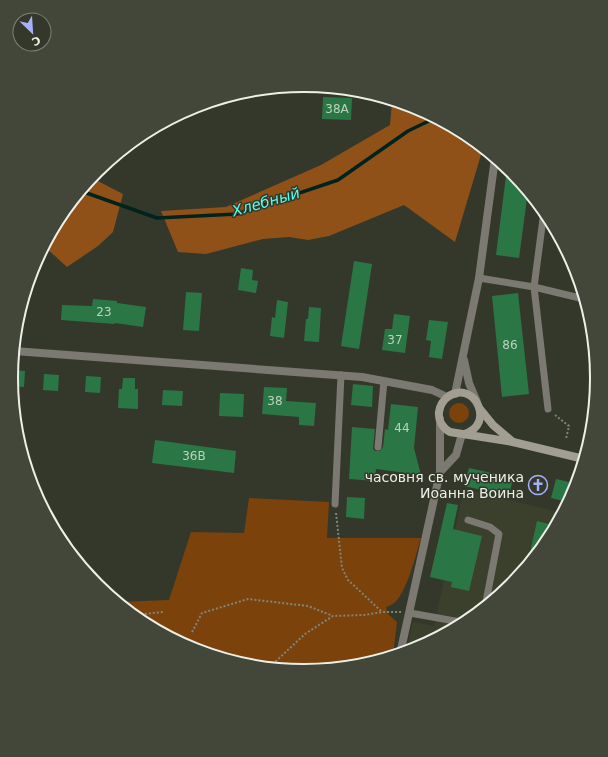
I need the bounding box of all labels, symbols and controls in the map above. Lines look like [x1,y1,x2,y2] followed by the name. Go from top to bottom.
[12,12,52,52] north arrow
[30,33,42,48] text: С
[325,102,350,116] house number: 38А
[229,184,302,221] water label: Хлебный
[96,305,112,319] house number: 23
[387,333,403,347] house number: 37
[502,338,518,352] house number: 86
[267,394,283,408] house number: 38
[394,421,410,435] house number: 44
[182,449,206,463] house number: 36В
[365,469,524,501] place label: часовня св. мученика Иоанна Воина
[527,474,549,496] church icon: часовня св. мученика Иоанна Воина

